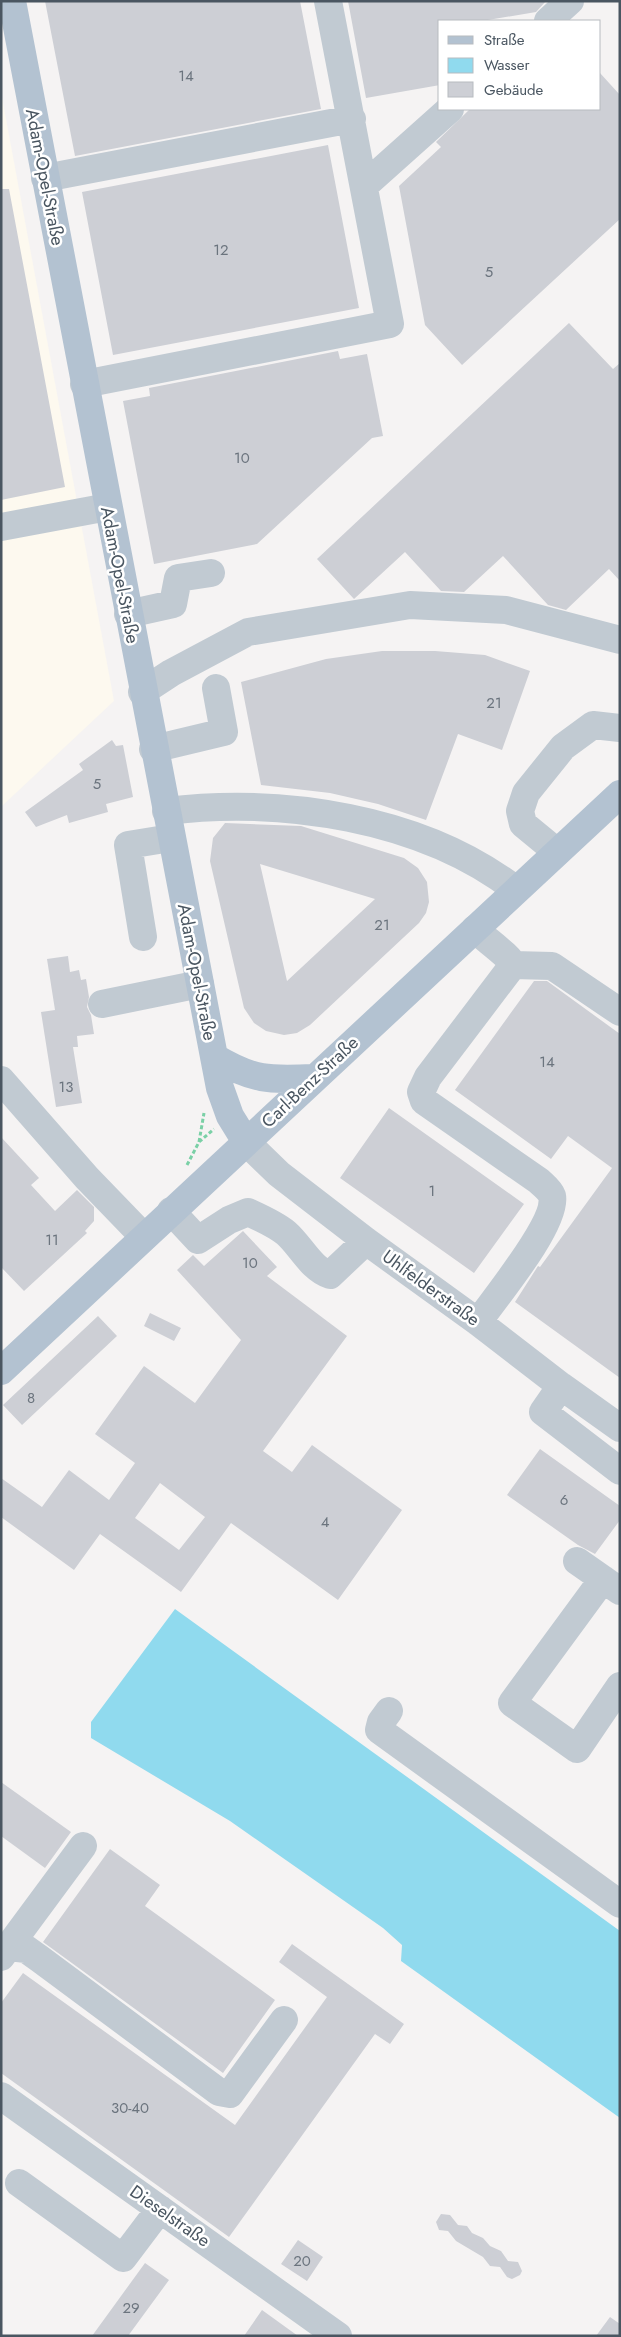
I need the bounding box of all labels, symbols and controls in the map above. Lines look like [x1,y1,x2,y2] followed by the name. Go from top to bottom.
[438,20,601,110] legend
[484,29,525,51] text: Straße
[484,54,530,76] text: Wasser
[178,65,194,87] house number: 14
[484,79,544,101] text: Gebäude
[19,106,71,248] street label: Adam-Opel-Straße
[213,239,229,261] house number: 12
[485,261,493,283] house number: 5
[234,447,250,469] house number: 10
[94,504,146,646] street label: Adam-Opel-Straße
[486,692,502,714] house number: 21
[93,773,101,795] house number: 5
[171,901,223,1043] street label: Adam-Opel-Straße
[374,914,390,936] house number: 21
[256,1030,364,1134] street label: Carl-Benz-Straße
[539,1051,555,1073] house number: 14
[59,1076,73,1098] house number: 13
[429,1180,435,1202] house number: 1
[45,1229,59,1251] house number: 11
[377,1244,485,1332] street label: Uhlfelderstraße
[242,1252,258,1274] house number: 10
[27,1387,35,1409] house number: 8
[560,1489,568,1511] house number: 6
[321,1511,330,1533] house number: 4
[111,2097,149,2119] house number: 30-40
[125,2179,215,2253] street label: Dieselstraße
[293,2250,311,2272] house number: 20
[122,2297,140,2319] house number: 29

